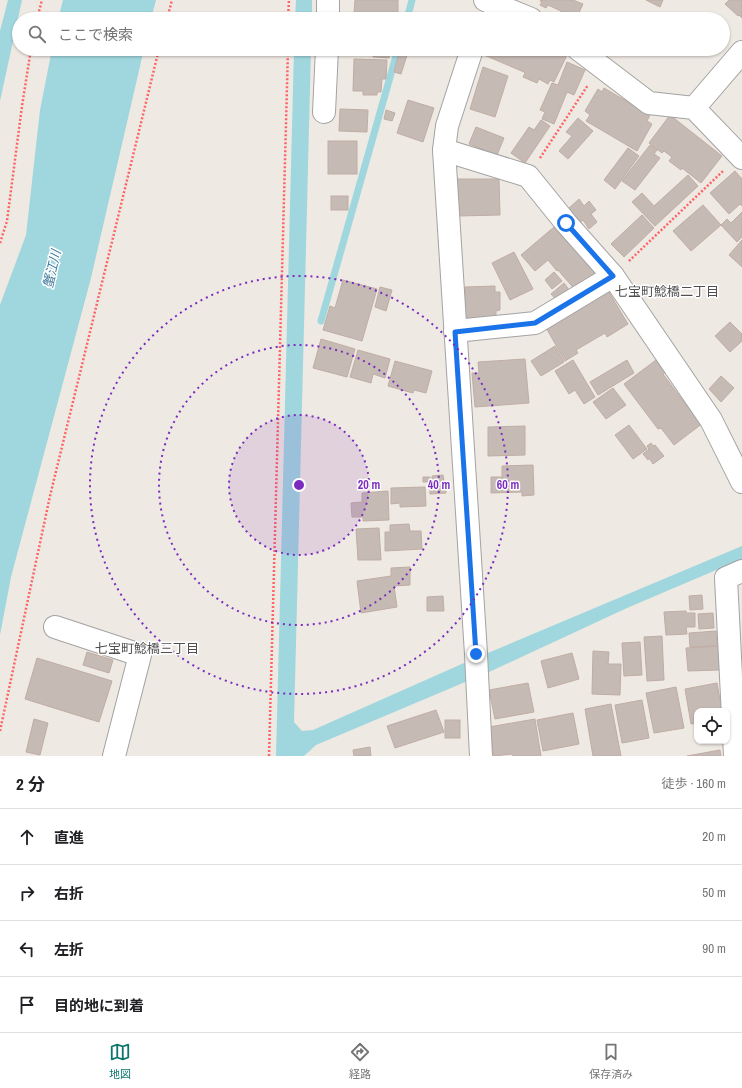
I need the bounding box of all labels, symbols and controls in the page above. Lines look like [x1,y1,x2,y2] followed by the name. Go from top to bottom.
[12,12,730,56] search box
[26,23,48,45] icon: search
[58,24,133,45] text: ここで検索
[557,214,575,232] route start
[39,246,65,290] water label: 蟹江川
[615,283,719,300] district label: 七宝町鯰橋二丁目
[358,477,380,493] text: 20 m
[428,477,450,493] text: 40 m
[497,477,519,493] text: 60 m
[292,478,306,492] centre of rings
[95,640,199,657] district label: 七宝町鯰橋三丁目
[467,645,485,663] route end
[694,708,730,744] map controls
[694,708,730,744] button: locate
[16,772,45,795] text: 2 分
[661,775,726,792] text: 徒歩 · 160 m
[16,826,38,848] icon: ahead
[54,827,84,848] text: 直進
[702,828,726,845] text: 20 m
[16,882,38,904] icon: right
[54,883,84,904] text: 右折
[702,884,726,901] text: 50 m
[16,938,38,960] icon: left
[54,939,84,960] text: 左折
[702,940,726,957] text: 90 m
[16,994,38,1016] icon: arrive
[54,995,144,1016] text: 目的地に到着
[109,1041,131,1081] tab: 地図
[349,1041,371,1081] tab: 経路
[589,1041,633,1081] tab: 保存済み

